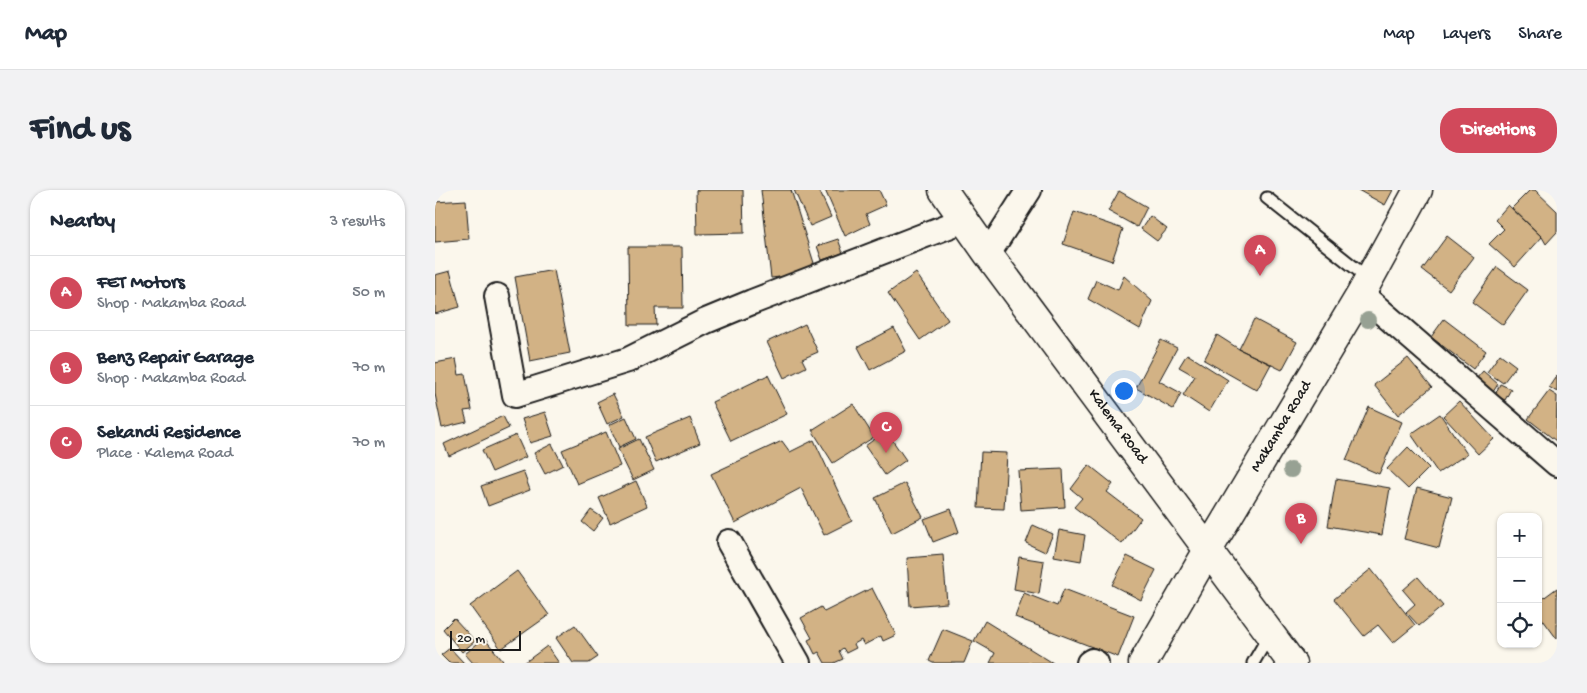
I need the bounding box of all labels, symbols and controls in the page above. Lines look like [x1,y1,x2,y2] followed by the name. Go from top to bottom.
[25,20,67,49] text: Map
[1383,24,1415,45] text: Map
[1443,24,1490,45] text: Layers
[1518,24,1562,45] text: Share
[1440,108,1557,153] button: Directions
[30,110,130,151] text: Find us
[50,210,115,235] text: Nearby
[330,213,385,232] text: 3 results
[1244,235,1276,276] pin: A
[97,272,185,295] text: FET Motors
[61,284,71,303] text: A
[352,284,385,303] text: 50 m
[97,295,245,314] text: Shop · Makamba Road
[97,347,254,370] text: Benz Repair Garage
[62,359,70,378] text: B
[352,359,385,378] text: 70 m
[97,370,245,389] text: Shop · Makamba Road
[1247,376,1318,476] street label: Makamba Road
[1111,378,1137,404] your location
[1083,386,1152,469] street label: Kalema Road
[870,412,902,453] pin: C
[97,422,241,445] text: Sekandi Residence
[62,434,70,453] text: C
[352,434,385,453] text: 70 m
[97,445,233,464] text: Place · Kalema Road
[1285,503,1317,544] pin: B
[1497,513,1542,648] map controls
[1497,513,1542,558] button: +
[1497,558,1542,603] button: −
[1497,603,1542,648] button: locate
[450,628,521,651] scale bar
[457,631,485,648] text: 20 m

